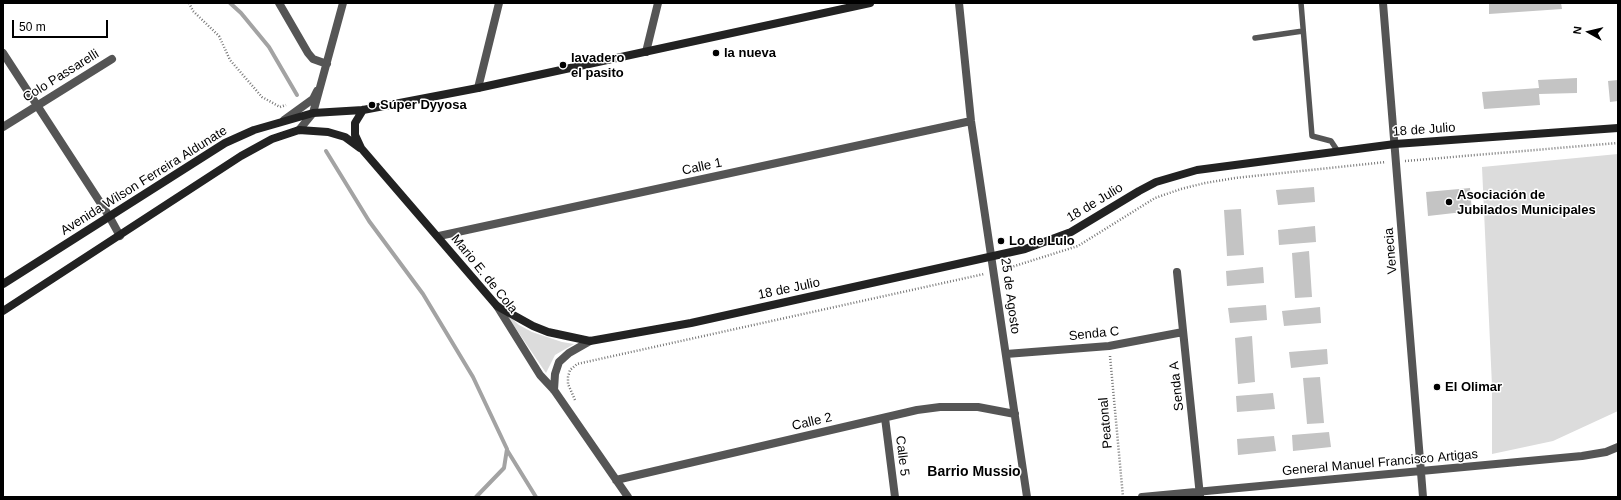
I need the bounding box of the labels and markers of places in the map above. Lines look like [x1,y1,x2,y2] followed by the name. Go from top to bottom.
[724,45,776,61] place label: la nueva
[711,48,721,58] marker: la nueva
[571,50,624,81] place label: lavadero el pasito
[558,60,568,70] marker: lavadero el pasito
[380,97,467,113] place label: Súper Dyyosa
[367,100,377,110] marker: Súper Dyyosa
[1457,187,1596,218] place label: Asociación de Jubilados Municipales
[1444,197,1454,207] marker: Asociación de Jubilados Municipales
[1009,233,1075,249] place label: Lo de Lulo
[996,236,1006,246] marker: Lo de Lulo
[1445,379,1502,395] place label: El Olimar
[1432,382,1442,392] marker: El Olimar

